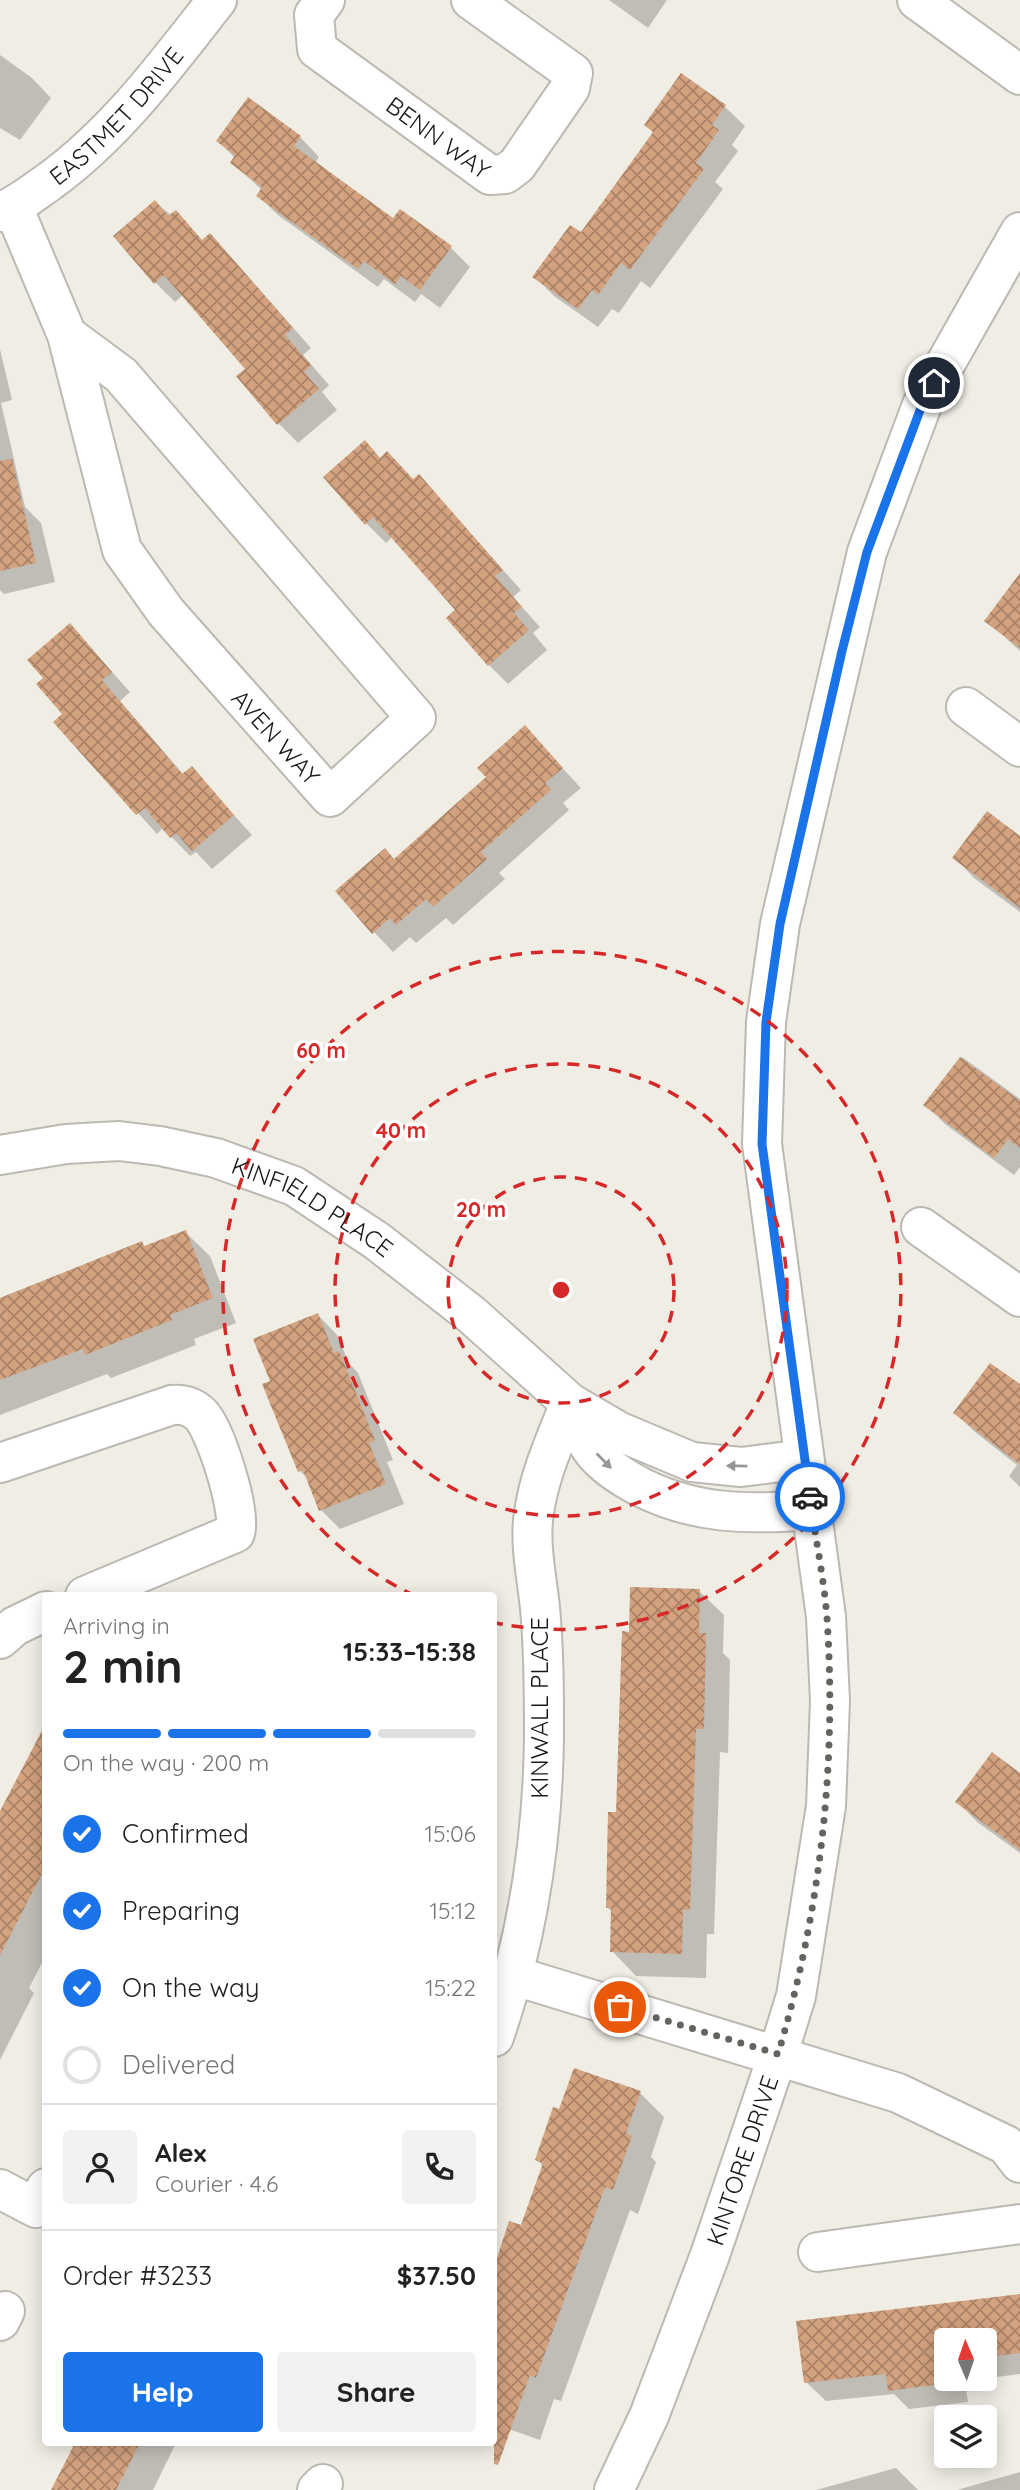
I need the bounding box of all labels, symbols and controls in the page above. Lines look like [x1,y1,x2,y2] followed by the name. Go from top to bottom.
[43,41,189,191] street label: EASTMET DRIVE
[381,90,496,185] street label: BENN WAY
[904,353,964,413] pin
[915,364,953,402] icon: home
[226,683,326,791] street label: AVEN WAY
[296,1037,346,1063] text: 60 m
[376,1117,426,1143] text: 40 m
[228,1150,399,1263] street label: KINFIELD PLACE
[456,1196,506,1222] text: 20 m
[549,1278,573,1302] centre of rings
[595,1453,612,1470] one-way arrow
[725,1460,747,1471] one-way arrow
[775,1462,845,1532] courier
[791,1478,829,1516] icon: car
[63,1611,170,1640] text: Arriving in
[524,1617,554,1799] street label: KINWALL PLACE
[343,1635,476,1668] text: 15:33–15:38
[63,1637,183,1695] text: 2 min
[63,1748,269,1777] text: On the way · 200 m
[63,1815,101,1853] icon: check
[122,1817,249,1850] text: Confirmed
[425,1819,476,1848] text: 15:06
[63,1892,101,1930] icon: check
[122,1894,240,1927] text: Preparing
[429,1896,476,1925] text: 15:12
[63,1969,101,2007] icon: check
[122,1971,260,2004] text: On the way
[425,1973,476,2002] text: 15:22
[590,1977,650,2037] pin
[601,1988,639,2026] icon: bag
[122,2048,235,2081] text: Delivered
[699,2071,785,2249] street label: KINTORE DRIVE
[63,2130,137,2204] button: person
[402,2130,476,2204] button: phone
[155,2136,206,2169] text: Alex
[155,2169,278,2198] text: Courier · 4.6
[63,2259,212,2292] text: Order #3233
[397,2259,476,2292] text: $37.50
[934,2328,998,2390] north arrow
[934,2328,997,2468] map controls
[63,2352,263,2432] button: Help
[277,2352,476,2432] button: Share
[934,2405,997,2468] button: layers

